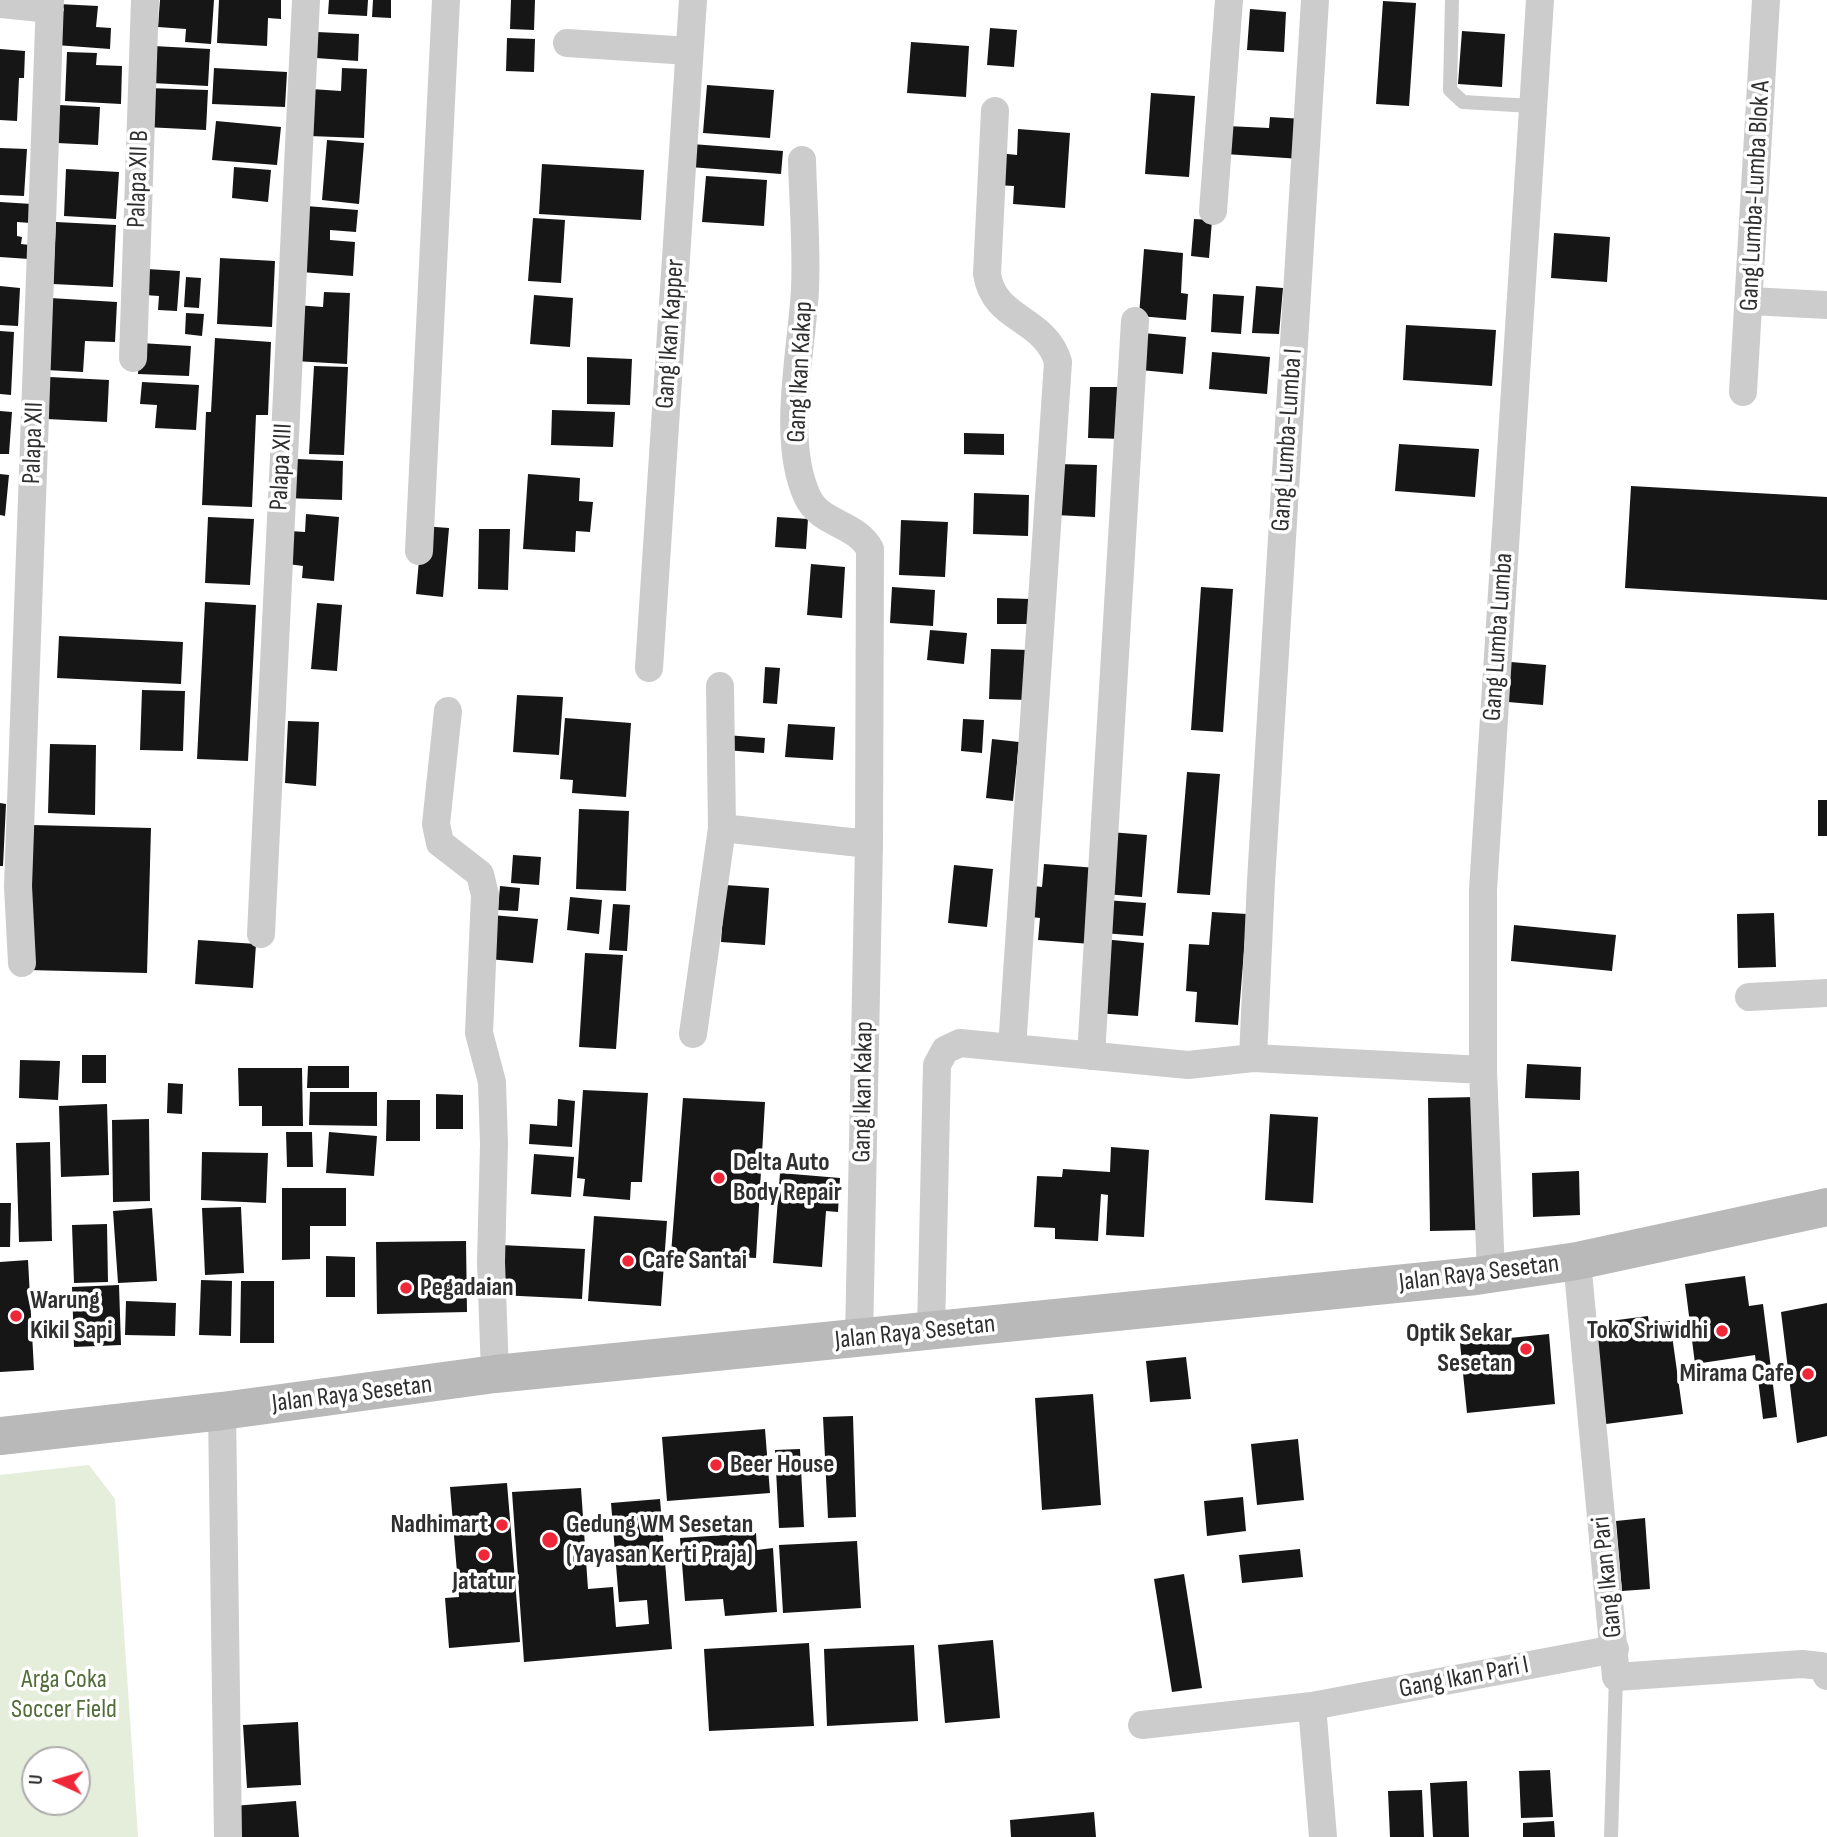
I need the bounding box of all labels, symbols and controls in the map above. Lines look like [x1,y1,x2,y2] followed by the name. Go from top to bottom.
[1734,80,1778,312] street label: Gang Lumba-Lumba Blok A
[122,130,156,228] street label: Palapa XII B
[650,258,692,410] street label: Gang Ikan Kapper
[782,301,820,443] street label: Gang Ikan Kakap
[1266,347,1310,533] street label: Gang Lumba-Lumba I
[17,402,51,484] street label: Palapa XII
[264,423,300,511] street label: Palapa XIII
[1478,552,1520,722] street label: Gang Lumba Lumba
[847,1021,881,1163] street label: Gang Ikan Kakap
[733,1147,842,1208] place label: Delta Auto Body Repair
[711,1170,727,1186] marker: Delta Auto Body Repair
[642,1245,747,1277] place label: Cafe Santai
[1397,1249,1561,1299] street label: Jalan Raya Sesetan
[620,1253,636,1269] marker: Cafe Santai
[420,1272,514,1304] place label: Pegadaian
[398,1280,414,1296] marker: Pegadaian
[30,1285,113,1346] place label: Warung Kikil Sapi
[8,1308,24,1324] marker: Warung Kikil Sapi
[833,1309,997,1357] street label: Jalan Raya Sesetan
[1587,1315,1708,1347] place label: Toko Sriwidhi
[1406,1318,1512,1380] place label: Optik Sekar Sesetan
[1714,1323,1730,1339] marker: Toko Sriwidhi
[1518,1341,1534,1357] marker: Optik Sekar Sesetan
[1680,1358,1794,1390] place label: Mirama Cafe
[1800,1366,1816,1382] marker: Mirama Cafe
[270,1370,434,1420] street label: Jalan Raya Sesetan
[730,1449,834,1481] place label: Beer House
[708,1457,724,1473] marker: Beer House
[390,1509,488,1541] place label: Nadhimart
[566,1509,753,1570] place label: Gedung WM Sesetan (Yayasan Kerti Praja)
[1586,1515,1630,1639] street label: Gang Ikan Pari
[494,1517,510,1533] marker: Nadhimart
[540,1530,560,1550] marker: Gedung WM Sesetan (Yayasan Kerti Praja)
[476,1547,492,1563] marker: Jatatur
[452,1566,516,1598] place label: Jatatur
[1397,1650,1531,1706] street label: Gang Ikan Pari I
[11,1664,117,1726] park label: Arga Coka Soccer Field
[21,1746,91,1816] north arrow
[25,1774,48,1785] text: U

